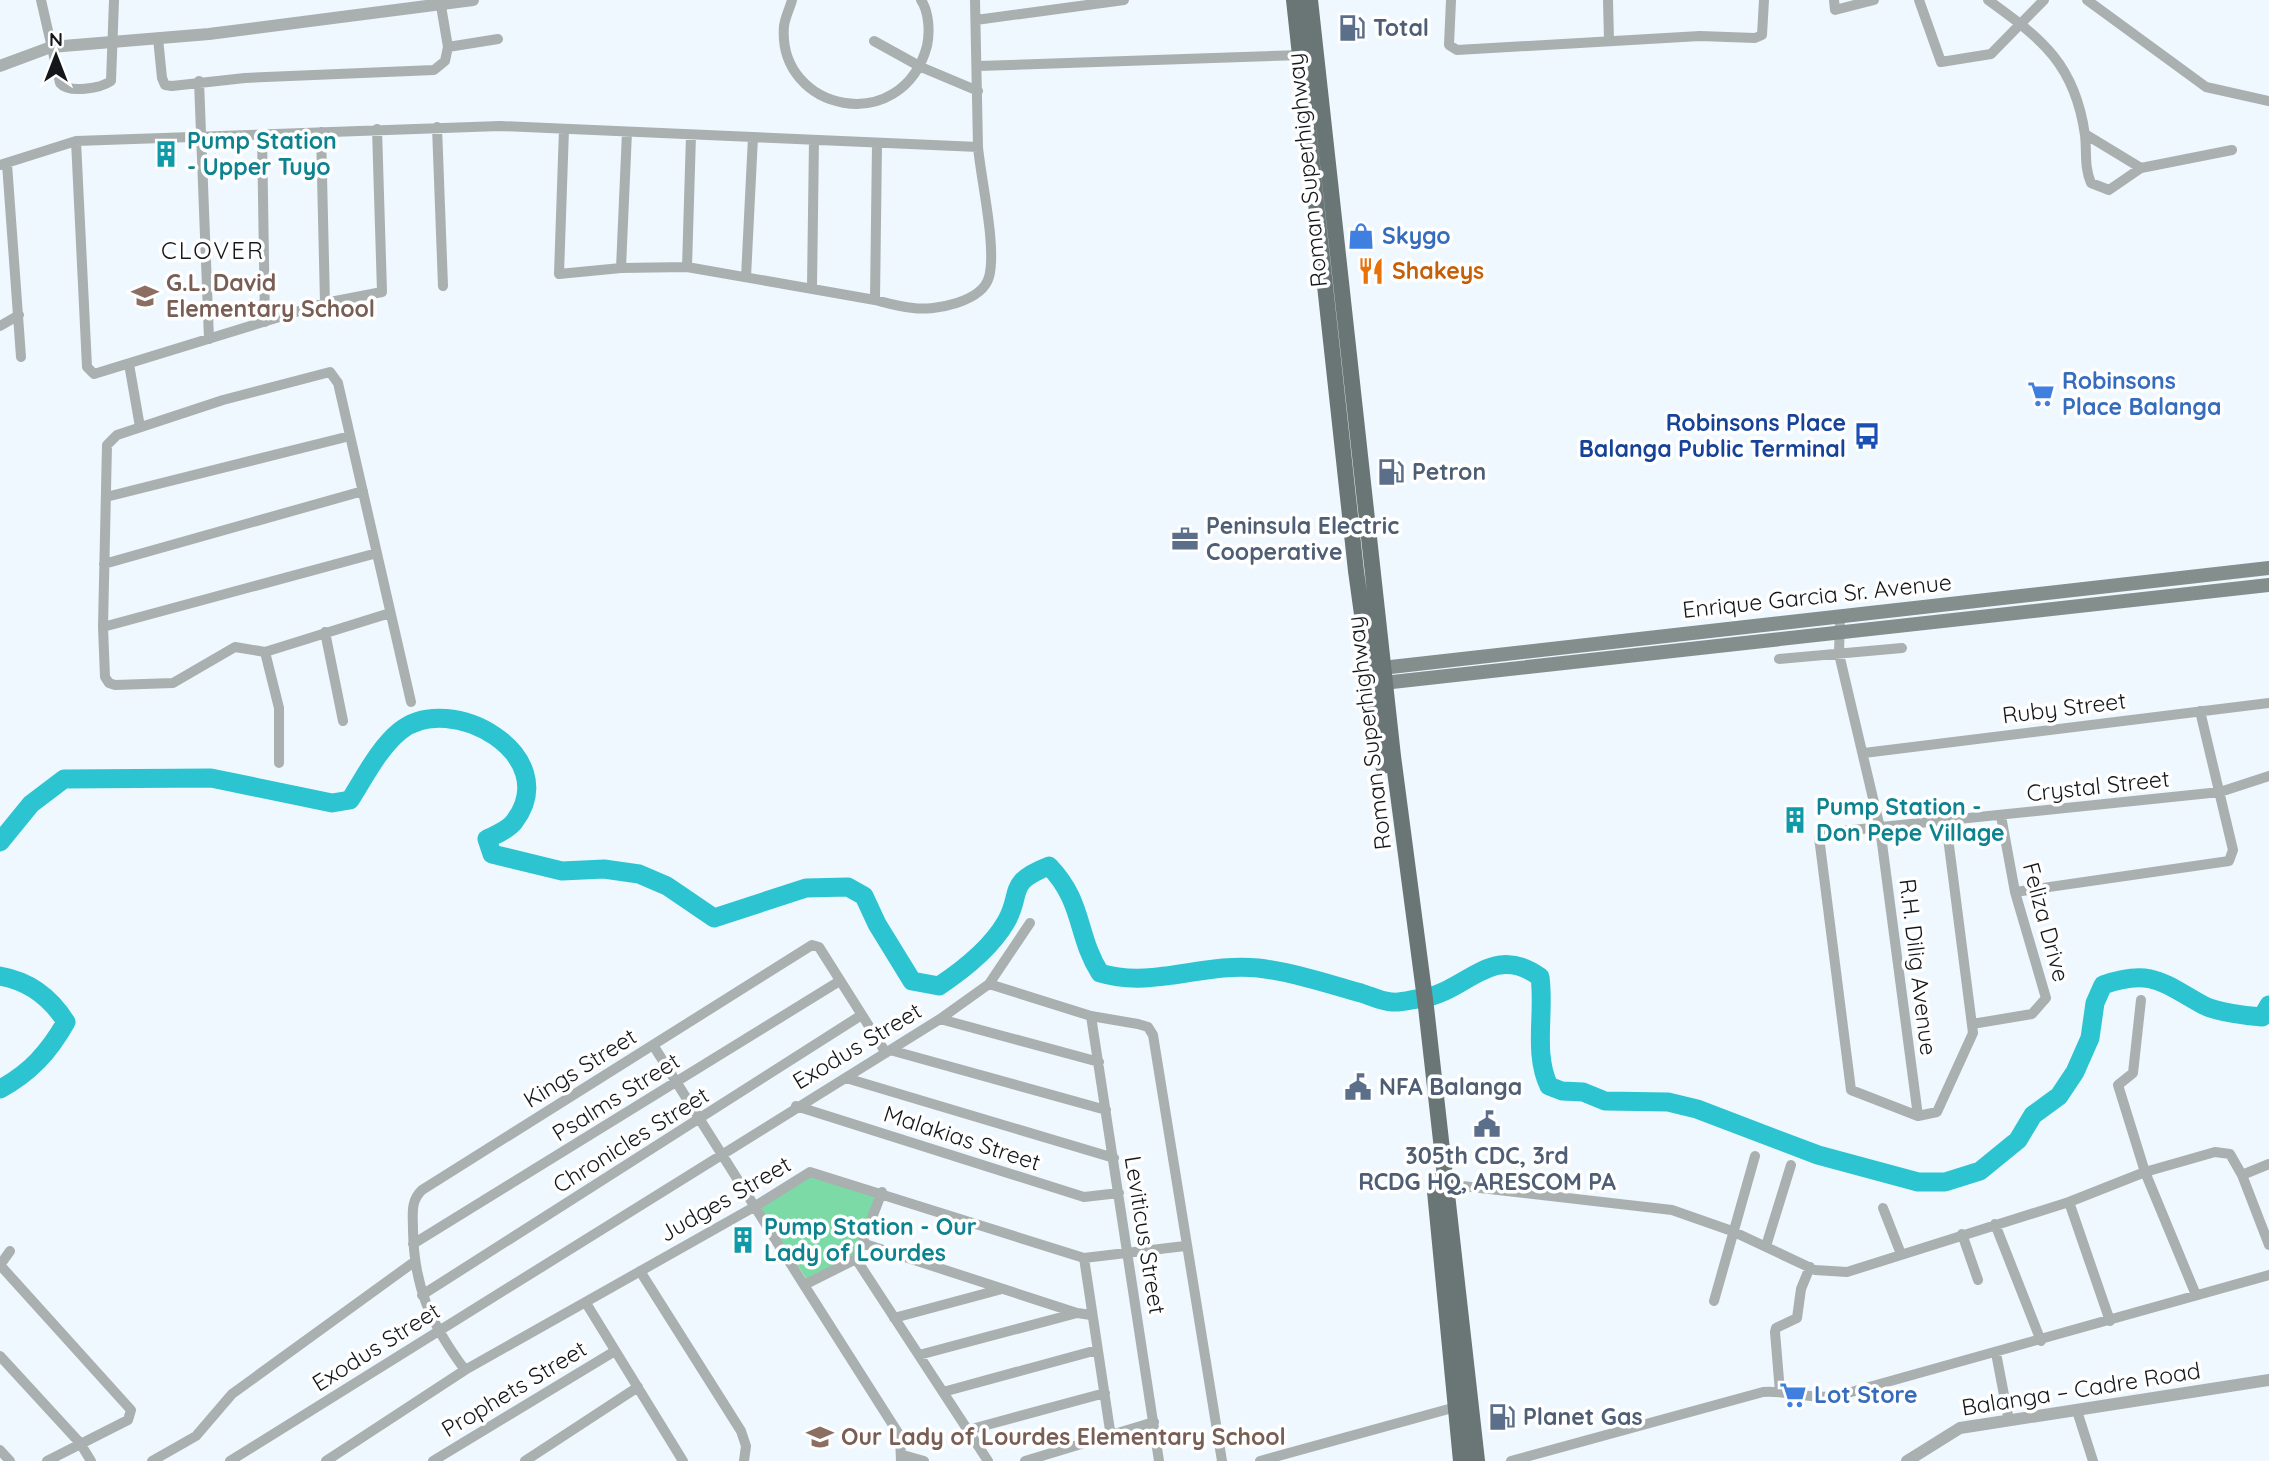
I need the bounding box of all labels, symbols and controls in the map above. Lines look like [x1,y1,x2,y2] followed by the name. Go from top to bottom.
[1337,13,1367,43] fuel station icon: Total
[1373,13,1429,42] place label: Total
[21,21,91,91] north arrow
[49,27,63,51] text: N
[1280,52,1333,289] street label: Roman Superhighway
[187,126,337,181] place label: Pump Station - Upper Tuyo
[151,139,181,169] building icon: Pump Station - Upper Tuyo
[1346,221,1376,251] shop icon: Skygo
[1382,221,1451,250] place label: Skygo
[161,235,265,265] district label: CLOVER
[1356,256,1386,286] restaurant icon: Shakeys
[1392,256,1484,285] place label: Shakeys
[166,268,375,323] place label: G.L. David Elementary School
[130,281,160,311] school or university icon: G.L. David Elementary School
[2062,366,2221,421] place label: Robinsons Place Balanga
[2026,379,2056,409] supermarket icon: Robinsons Place Balanga
[1579,408,1846,463] place label: Robinsons Place Balanga Public Terminal
[1852,421,1882,451] bus stop icon: Robinsons Place Balanga Public Terminal
[1376,457,1406,487] fuel station icon: Petron
[1412,457,1486,486] place label: Petron
[1206,511,1399,566] place label: Peninsula Electric Cooperative
[1170,524,1200,554] office icon: Peninsula Electric Cooperative
[1681,567,1953,624] street label: Enrique Garcia Sr. Avenue
[1340,615,1397,852] street label: Roman Superhighway
[2000,686,2128,729] street label: Ruby Street
[2025,764,2171,807] street label: Crystal Street
[1816,792,2004,847] place label: Pump Station - Don Pepe Village
[1780,805,1810,835] building icon: Pump Station - Don Pepe Village
[2017,859,2076,985] street label: Feliza Drive
[1893,877,1944,1057] street label: R.H. Dilig Avenue
[787,996,927,1095] street label: Exodus Street
[518,1021,642,1114] street label: Kings Street
[547,1046,685,1147] street label: Psalms Street
[1343,1072,1373,1102] public building icon: NFA Balanga
[1379,1072,1522,1101] place label: NFA Balanga
[547,1080,714,1199] street label: Chronicles Street
[880,1099,1044,1177] street label: Malakias Street
[1472,1109,1502,1139] public building icon: 305th CDC, 3rd RCDG HQ, ARESCOM PA
[1358,1141,1616,1196] place label: 305th CDC, 3rd RCDG HQ, ARESCOM PA
[654,1149,796,1248] street label: Judges Street
[1119,1154,1172,1316] street label: Leviticus Street
[764,1212,977,1267] place label: Pump Station - Our Lady of Lourdes
[728,1225,758,1255] building icon: Pump Station - Our Lady of Lourdes
[307,1296,445,1397] street label: Exodus Street
[436,1334,592,1443] street label: Prophets Street
[1959,1355,2202,1422] street label: Balanga – Cadre Road
[1778,1380,1808,1410] supermarket icon: Lot Store
[1814,1380,1918,1409] place label: Lot Store
[1487,1402,1517,1432] fuel station icon: Planet Gas
[1523,1402,1643,1431] place label: Planet Gas
[805,1422,835,1452] school or university icon: Our Lady of Lourdes Elementary School
[841,1422,1286,1451] place label: Our Lady of Lourdes Elementary School

